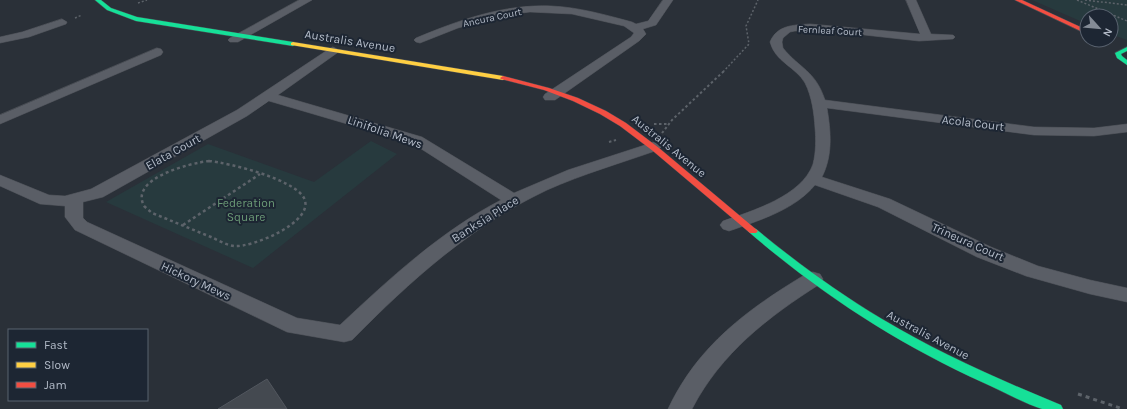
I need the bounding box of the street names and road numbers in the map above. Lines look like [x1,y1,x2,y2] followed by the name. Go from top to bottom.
[462,6,523,30] street label: Ancura Court
[798,23,862,39] street label: Fernleaf Court
[304,27,396,55] street label: Australis Avenue
[629,112,709,180] street label: Australis Avenue
[941,112,1005,134] street label: Acola Court
[346,113,424,151] street label: Linifolia Mews
[143,131,203,173] street label: Elata Court
[449,193,521,245] street label: Banksia Place
[930,220,1007,264] street label: Trineura Court
[159,259,233,303] street label: Hickory Mews
[884,307,972,363] street label: Australis Avenue

